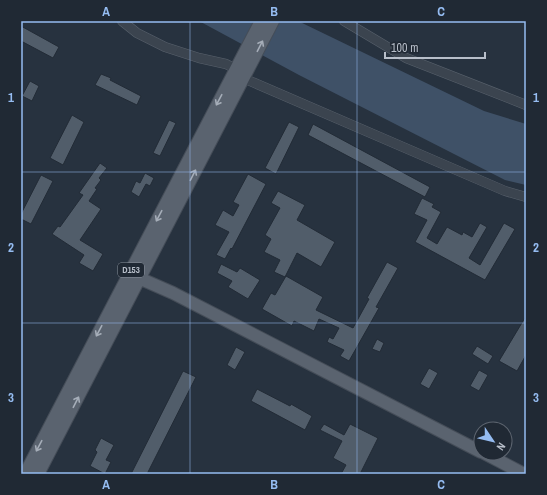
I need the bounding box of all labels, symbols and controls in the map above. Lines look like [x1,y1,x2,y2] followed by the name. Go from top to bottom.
[102,3,110,20] text: A
[270,3,278,20] text: B
[437,3,445,20] text: C
[385,34,485,60] scale bar
[257,40,264,52] one-way arrow
[391,40,418,56] text: 100 m
[8,89,14,106] text: 1
[533,89,539,106] text: 1
[215,94,223,106] one-way arrow
[190,169,198,181] one-way arrow
[155,210,163,222] one-way arrow
[8,239,14,256] text: 2
[533,239,539,256] text: 2
[118,263,144,277] road number: D153
[95,325,103,337] one-way arrow
[8,389,14,406] text: 3
[533,389,539,406] text: 3
[72,396,80,408] one-way arrow
[473,421,513,461] north arrow
[35,440,43,452] one-way arrow
[494,440,509,453] text: N
[102,476,110,493] text: A
[270,476,278,493] text: B
[437,476,445,493] text: C

